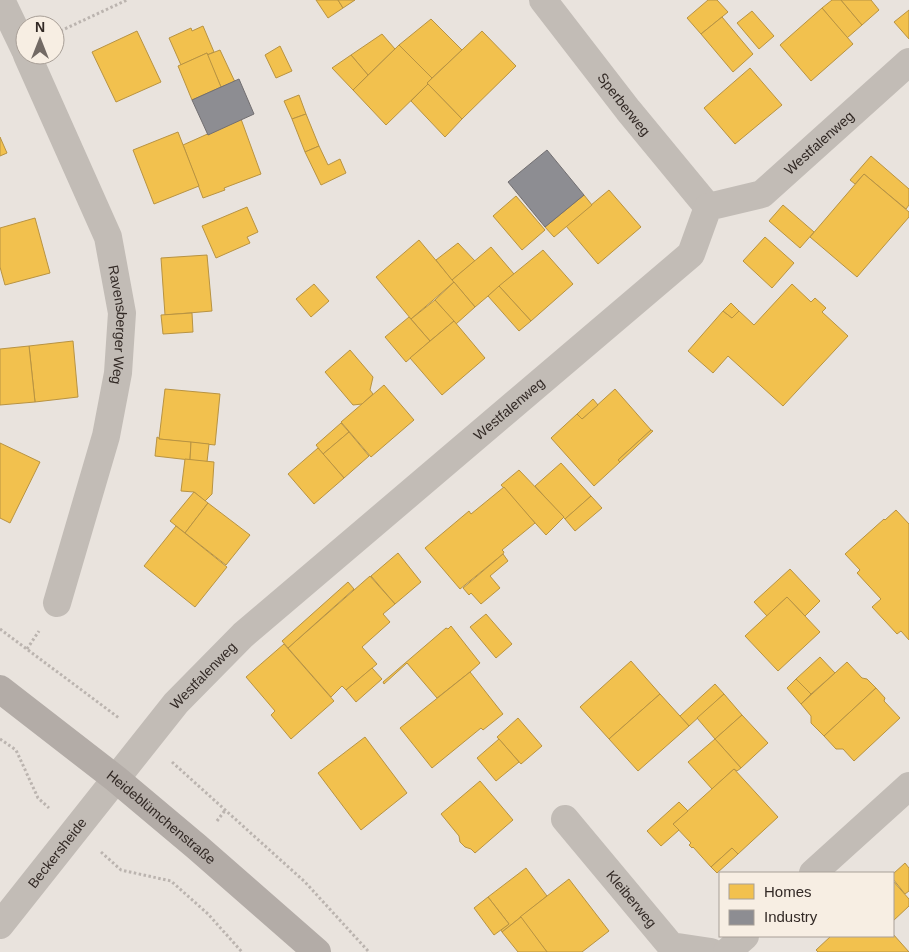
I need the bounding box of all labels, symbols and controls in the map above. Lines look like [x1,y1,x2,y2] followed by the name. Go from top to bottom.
[15,15,65,65] north arrow
[35,19,45,35] text: N
[594,70,654,139] street label: Sperberweg
[781,108,857,178] street label: Westfalenweg
[105,264,130,386] street label: Ravensberger Weg
[470,374,548,443] street label: Westfalenweg
[167,639,240,712] street label: Westfalenweg
[104,767,219,868] street label: Heideblümchenstraße
[25,815,90,891] street label: Beckersheide
[603,867,660,931] street label: Kleiberweg
[719,872,894,937] legend
[764,883,812,900] text: Homes
[764,908,818,925] text: Industry

